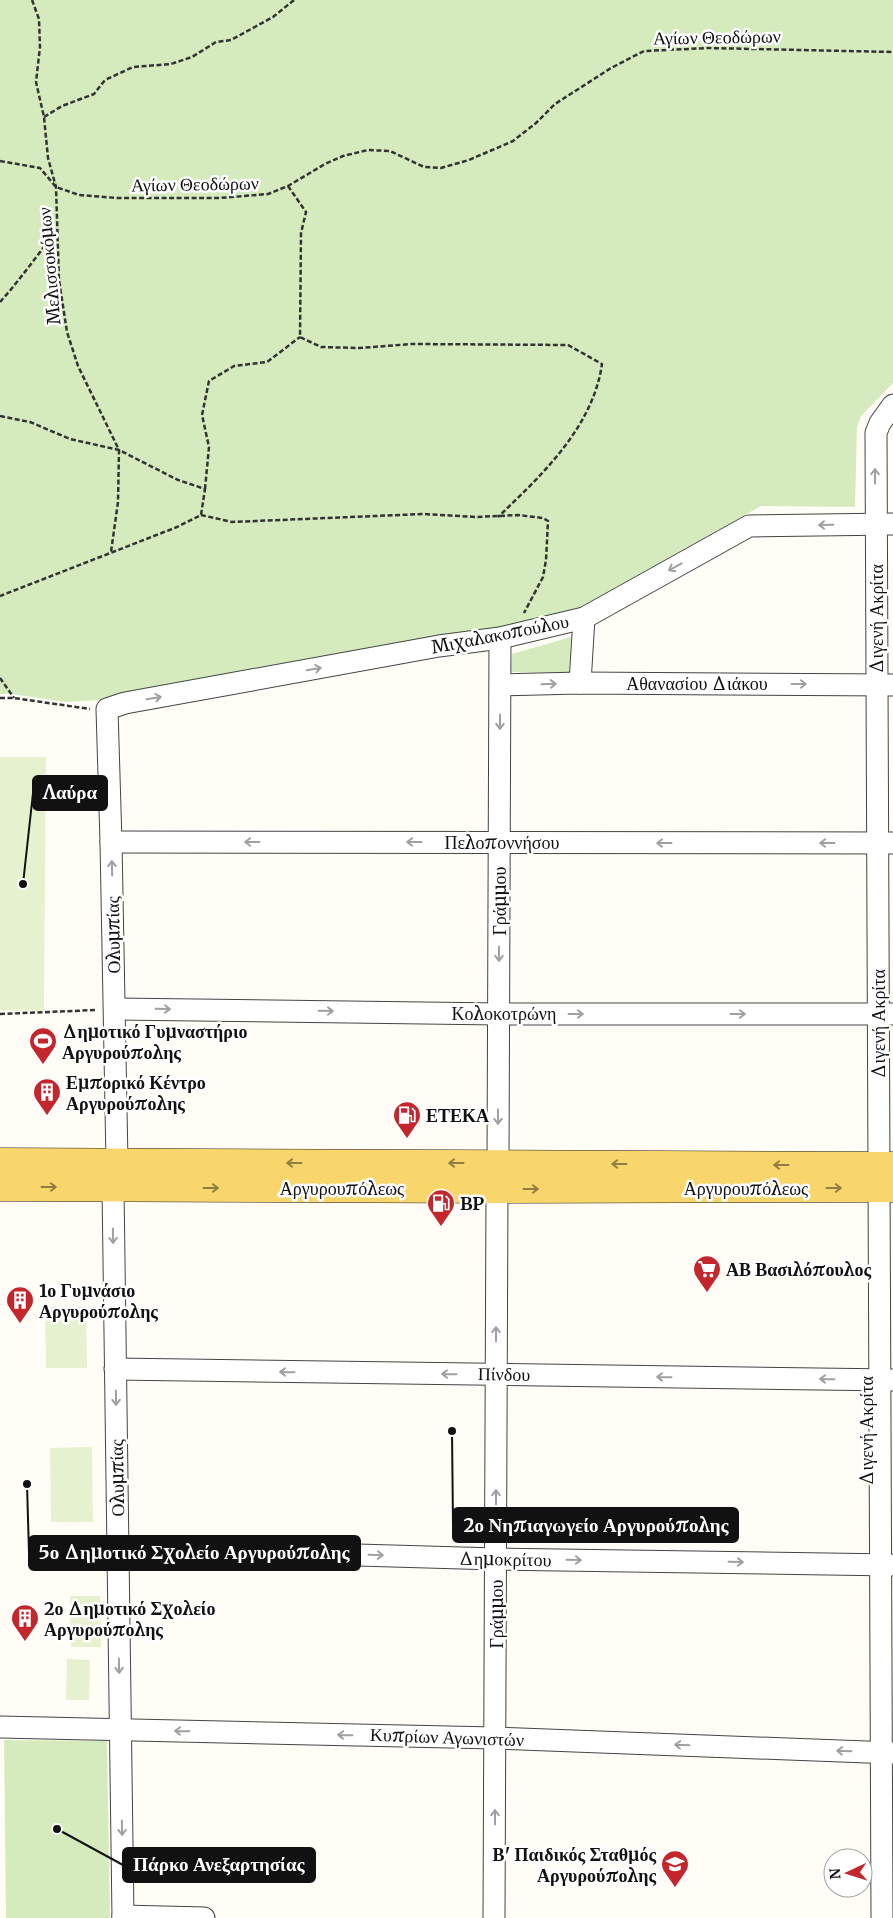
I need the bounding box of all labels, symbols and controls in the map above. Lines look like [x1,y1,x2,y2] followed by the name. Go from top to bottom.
[653,24,781,50] street label: Αγίων Θεοδώρων
[131,171,259,197] street label: Αγίων Θεοδώρων
[32,206,66,326] street label: Μελισσοκόμων
[870,468,880,484] one-way arrow
[819,520,835,530] one-way arrow
[668,563,682,573] one-way arrow
[865,564,888,674] street label: Διγενή Ακρίτα
[429,609,571,659] street label: Μιχαλακοπούλου
[306,664,322,673] one-way arrow
[626,672,768,695] street label: Αθανασίου Διάκου
[541,679,557,688] one-way arrow
[791,679,807,689] one-way arrow
[146,693,162,702] one-way arrow
[495,714,505,730] one-way arrow
[33,776,107,810] callout: Λαύρα
[42,780,98,804] text: Λαύρα
[445,831,560,854] street label: Πελοποννήσου
[244,837,260,847] one-way arrow
[407,837,423,847] one-way arrow
[657,838,673,848] one-way arrow
[819,838,836,848] one-way arrow
[107,861,117,877] one-way arrow
[488,866,511,936] street label: Γράμμου
[101,896,125,974] street label: Ολυμπίας
[494,946,504,962] one-way arrow
[867,969,890,1079] street label: Διγενή Ακρίτα
[452,1002,556,1025] street label: Κολοκοτρώνη
[155,1004,171,1014] one-way arrow
[318,1007,334,1016] one-way arrow
[568,1009,584,1019] one-way arrow
[730,1009,746,1019] one-way arrow
[62,1020,248,1064] place label: Δημοτικό Γυμναστήριο Αργυρούπολης
[28,1026,58,1065] sports icon: Δημοτικό Γυμναστήριο Αργυρούπολης
[66,1071,206,1115] place label: Εμπορικό Κέντρο Αργυρούπολης
[32,1077,62,1116] building icon: Εμπορικό Κέντρο Αργυρούπολης
[392,1100,422,1139] fuel station icon: ΕΤΕΚΑ
[426,1104,489,1127] place label: ΕΤΕΚΑ
[493,1108,503,1125] one-way arrow
[286,1158,302,1168] one-way arrow
[448,1158,464,1168] one-way arrow
[611,1159,627,1169] one-way arrow
[773,1160,790,1170] one-way arrow
[280,1177,404,1200] street label: Αργυρουπόλεως
[684,1177,808,1200] street label: Αργυρουπόλεως
[40,1182,56,1192] one-way arrow
[203,1183,219,1192] one-way arrow
[825,1183,841,1193] one-way arrow
[522,1184,539,1194] one-way arrow
[426,1188,456,1227] fuel station icon: BP
[460,1192,484,1215] place label: BP
[108,1228,118,1244] one-way arrow
[692,1254,722,1293] supermarket icon: ΑΒ Βασιλόπουλος
[726,1258,871,1281] place label: ΑΒ Βασιλόπουλος
[39,1279,158,1323] place label: 1ο Γυμνάσιο Αργυρούπολης
[5,1285,35,1324] building icon: 1ο Γυμνάσιο Αργυρούπολης
[491,1327,501,1343] one-way arrow
[478,1362,530,1386] street label: Πίνδου
[279,1367,296,1377] one-way arrow
[442,1369,458,1379] one-way arrow
[657,1372,673,1381] one-way arrow
[819,1374,836,1384] one-way arrow
[855,1376,878,1486] street label: Διγενή Ακρίτα
[111,1390,120,1406] one-way arrow
[105,1439,129,1517] street label: Ολυμπίας
[491,1489,501,1506] one-way arrow
[453,1508,738,1542] callout: 2ο Νηπιαγωγείο Αργυρούπολης
[463,1513,730,1537] text: 2ο Νηπιαγωγείο Αργυρούπολης
[29,1536,360,1570] callout: 5ο Δημοτικό Σχολείο Αργυρούπολης
[39,1540,350,1564] text: 5ο Δημοτικό Σχολείο Αργυρούπολης
[458,1547,552,1571] street label: Δημοκρίτου
[368,1551,384,1560] one-way arrow
[565,1555,581,1565] one-way arrow
[728,1557,744,1567] one-way arrow
[485,1579,508,1649] street label: Γράμμου
[44,1597,215,1641] place label: 2ο Δημοτικό Σχολείο Αργυρούπολης
[10,1603,40,1642] building icon: 2ο Δημοτικό Σχολείο Αργυρούπολης
[114,1658,124,1674] one-way arrow
[370,1723,524,1751] street label: Κυπρίων Αγωνιστών
[174,1726,190,1735] one-way arrow
[337,1730,353,1739] one-way arrow
[674,1740,690,1750] one-way arrow
[837,1746,853,1756] one-way arrow
[490,1809,500,1826] one-way arrow
[117,1820,126,1836] one-way arrow
[493,1843,656,1887] place label: Β' Παιδικός Σταθμός Αργυρούπολης
[123,1848,315,1882] callout: Πάρκο Ανεξαρτησίας
[823,1848,873,1898] north arrow
[660,1849,690,1888] school or university icon: Β' Παιδικός Σταθμός Αργυρούπολης
[133,1852,306,1876] text: Πάρκο Ανεξαρτησίας
[826,1868,844,1880] text: N

